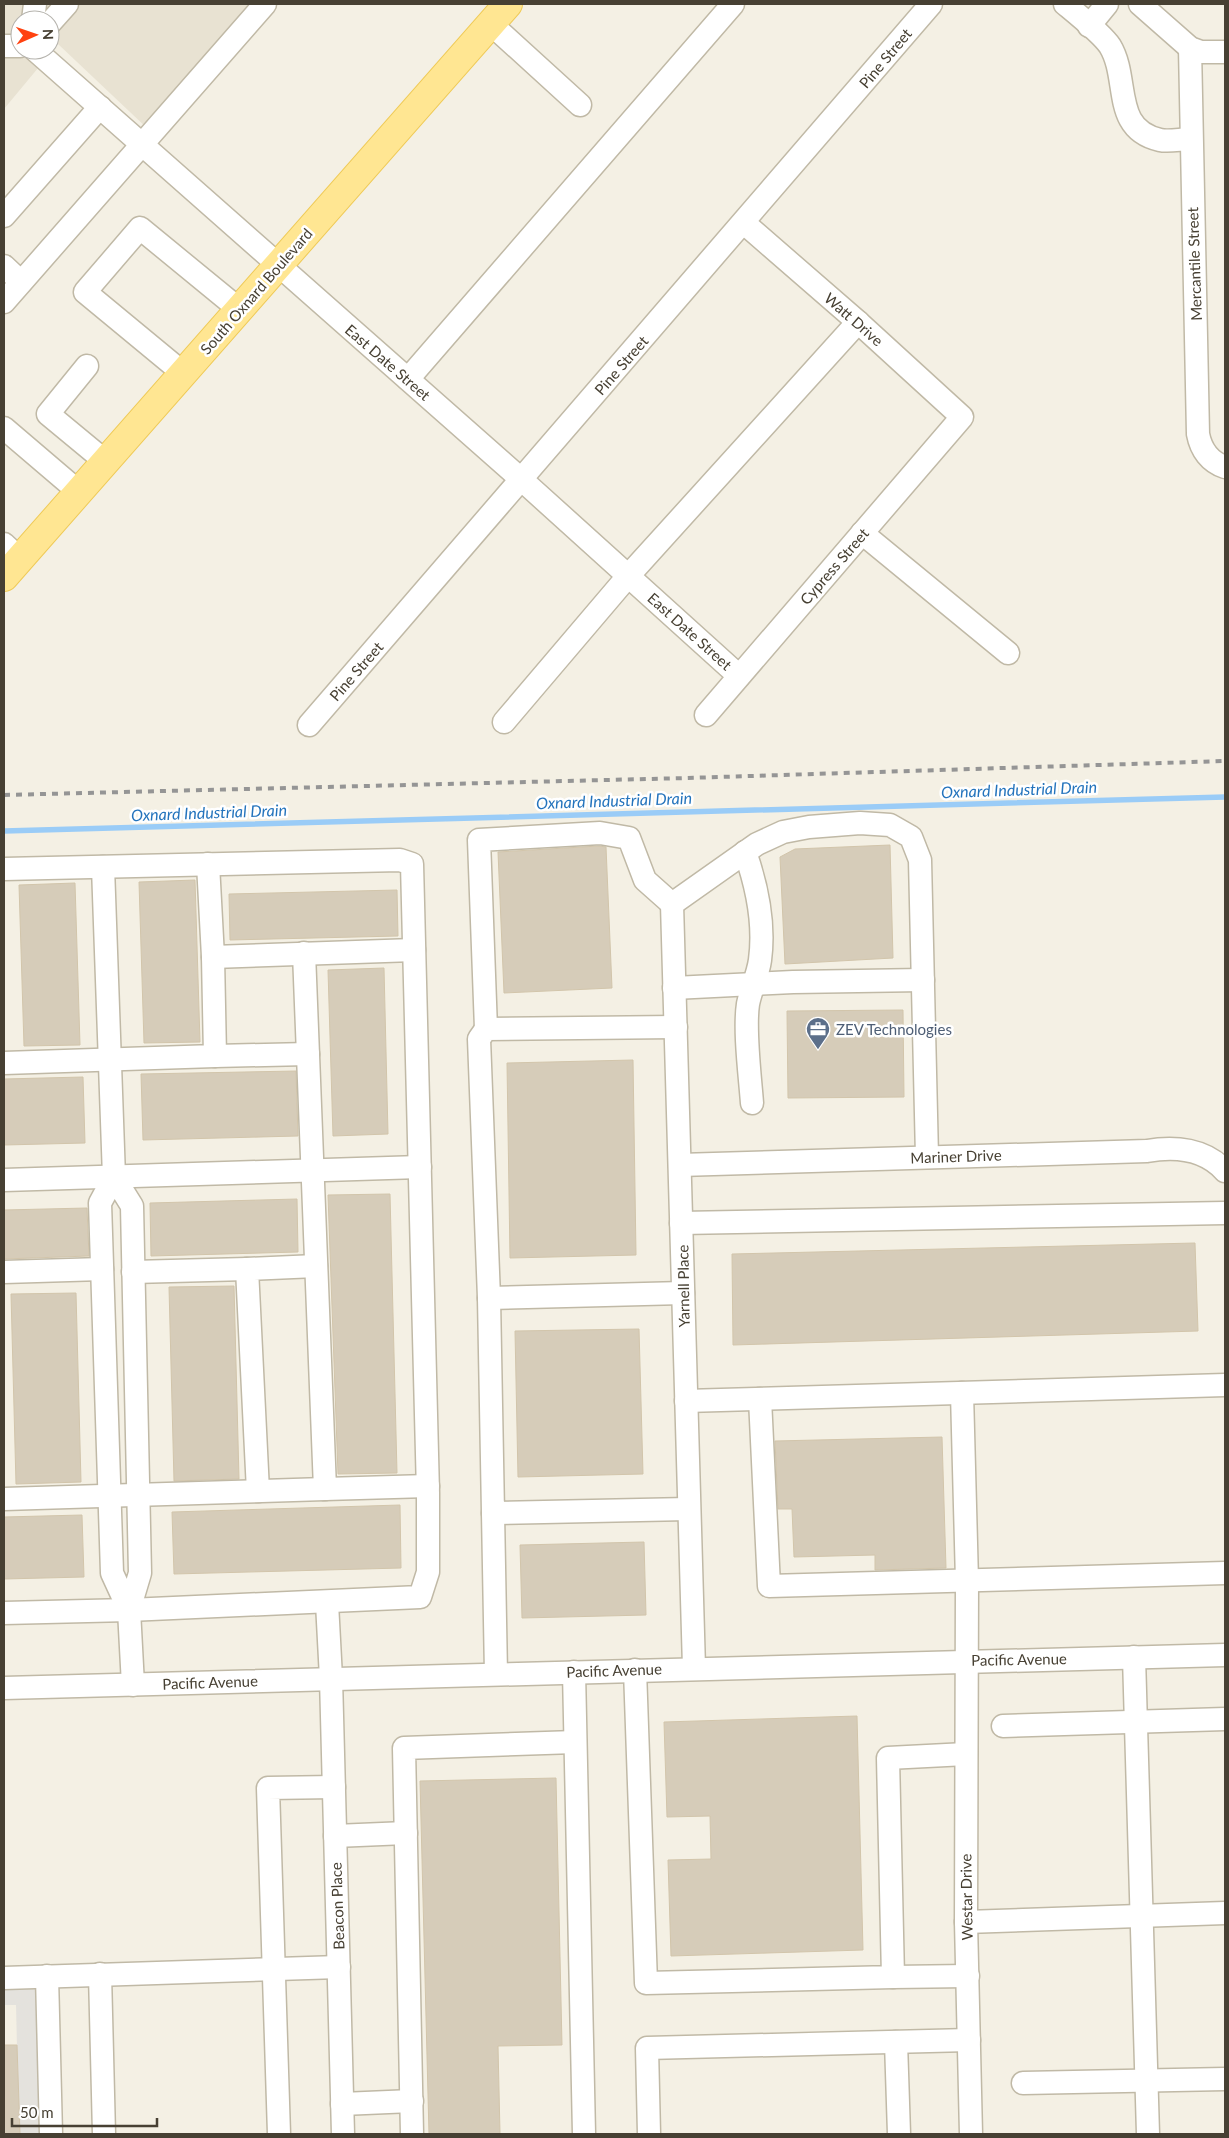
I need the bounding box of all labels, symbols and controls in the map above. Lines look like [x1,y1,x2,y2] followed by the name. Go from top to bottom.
[10,10,60,60] north arrow
[855,24,915,91] street label: Pine Street
[40,29,57,40] text: N
[1183,206,1205,321] street label: Mercantile Street
[196,224,316,358] street label: South Oxnard Boulevard
[821,289,887,349] street label: Watt Drive
[342,320,435,404] street label: East Date Street
[591,331,652,398] street label: Pine Street
[796,524,872,608] street label: Cypress Street
[644,589,736,674] street label: East Date Street
[326,637,387,704] street label: Pine Street
[941,777,1097,801] water label: Oxnard Industrial Drain
[536,788,692,812] water label: Oxnard Industrial Drain
[131,800,287,824] water label: Oxnard Industrial Drain
[805,1016,831,1050] office icon: ZEV Technologies
[836,1020,952,1038] place label: ZEV Technologies
[910,1145,1002,1167] street label: Mariner Drive
[673,1244,693,1328] street label: Yarnell Place
[971,1649,1067,1669] street label: Pacific Avenue
[566,1659,662,1681] street label: Pacific Avenue
[162,1671,258,1693] street label: Pacific Avenue
[956,1853,976,1940] street label: Westar Drive
[326,1862,348,1950] street label: Beacon Place
[12,2096,158,2128] scale bar
[20,2103,54,2121] text: 50 m

